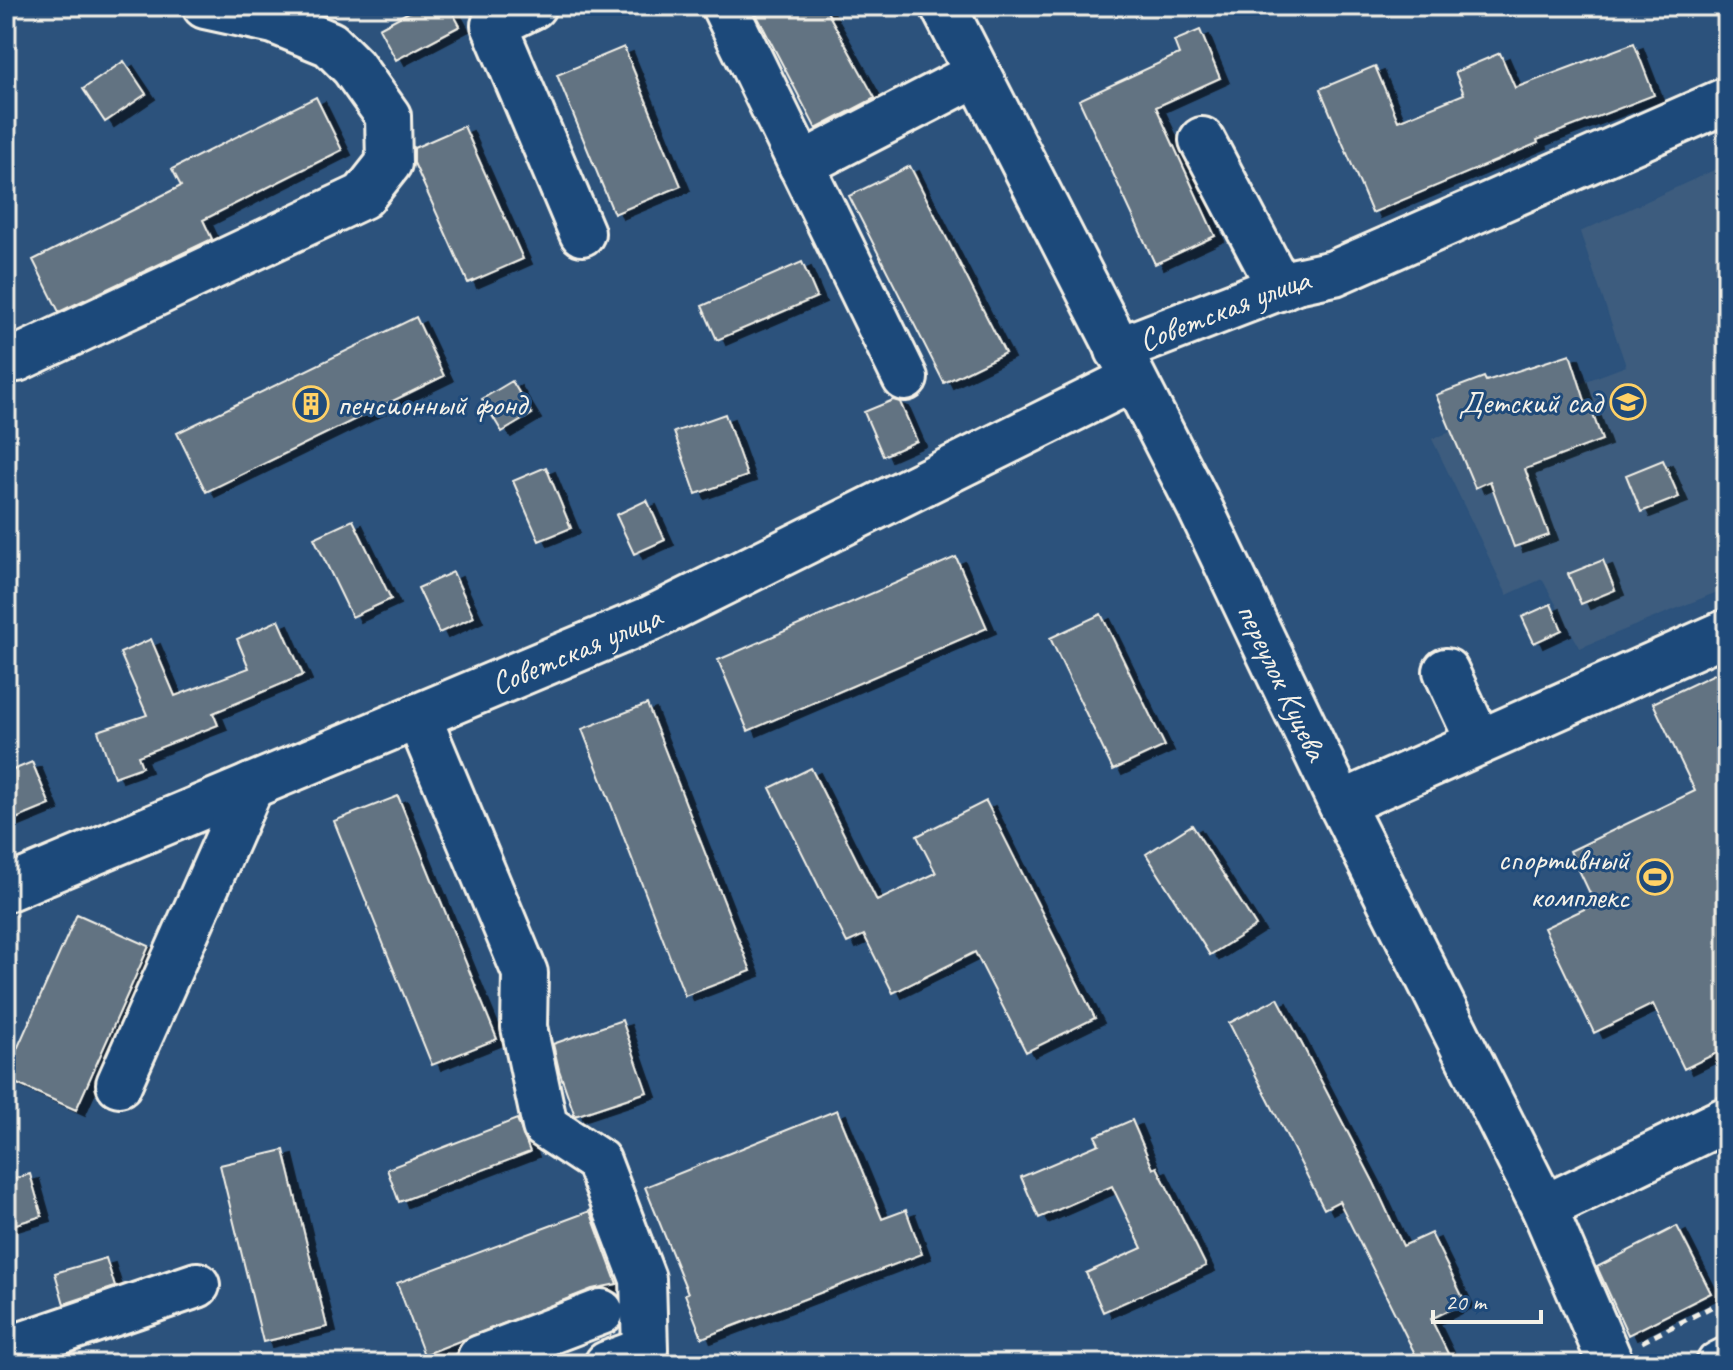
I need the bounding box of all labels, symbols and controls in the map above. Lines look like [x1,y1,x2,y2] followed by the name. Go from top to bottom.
[1133,258,1315,361] street label: Советская улица
[1458,382,1605,423] place label: Детский сад
[1609,383,1647,421] school or university icon: Детский сад
[337,384,530,425] place label: пенсионный фонд
[292,385,330,423] building icon: пенсионный фонд
[485,595,670,704] street label: Советская улица
[1228,596,1338,769] street label: переулок Куцева
[1498,839,1631,917] place label: спортивный комплекс
[1636,858,1674,896] sports icon: спортивный комплекс
[1433,1274,1541,1324] scale bar
[1445,1287,1488,1317] text: 20 m

